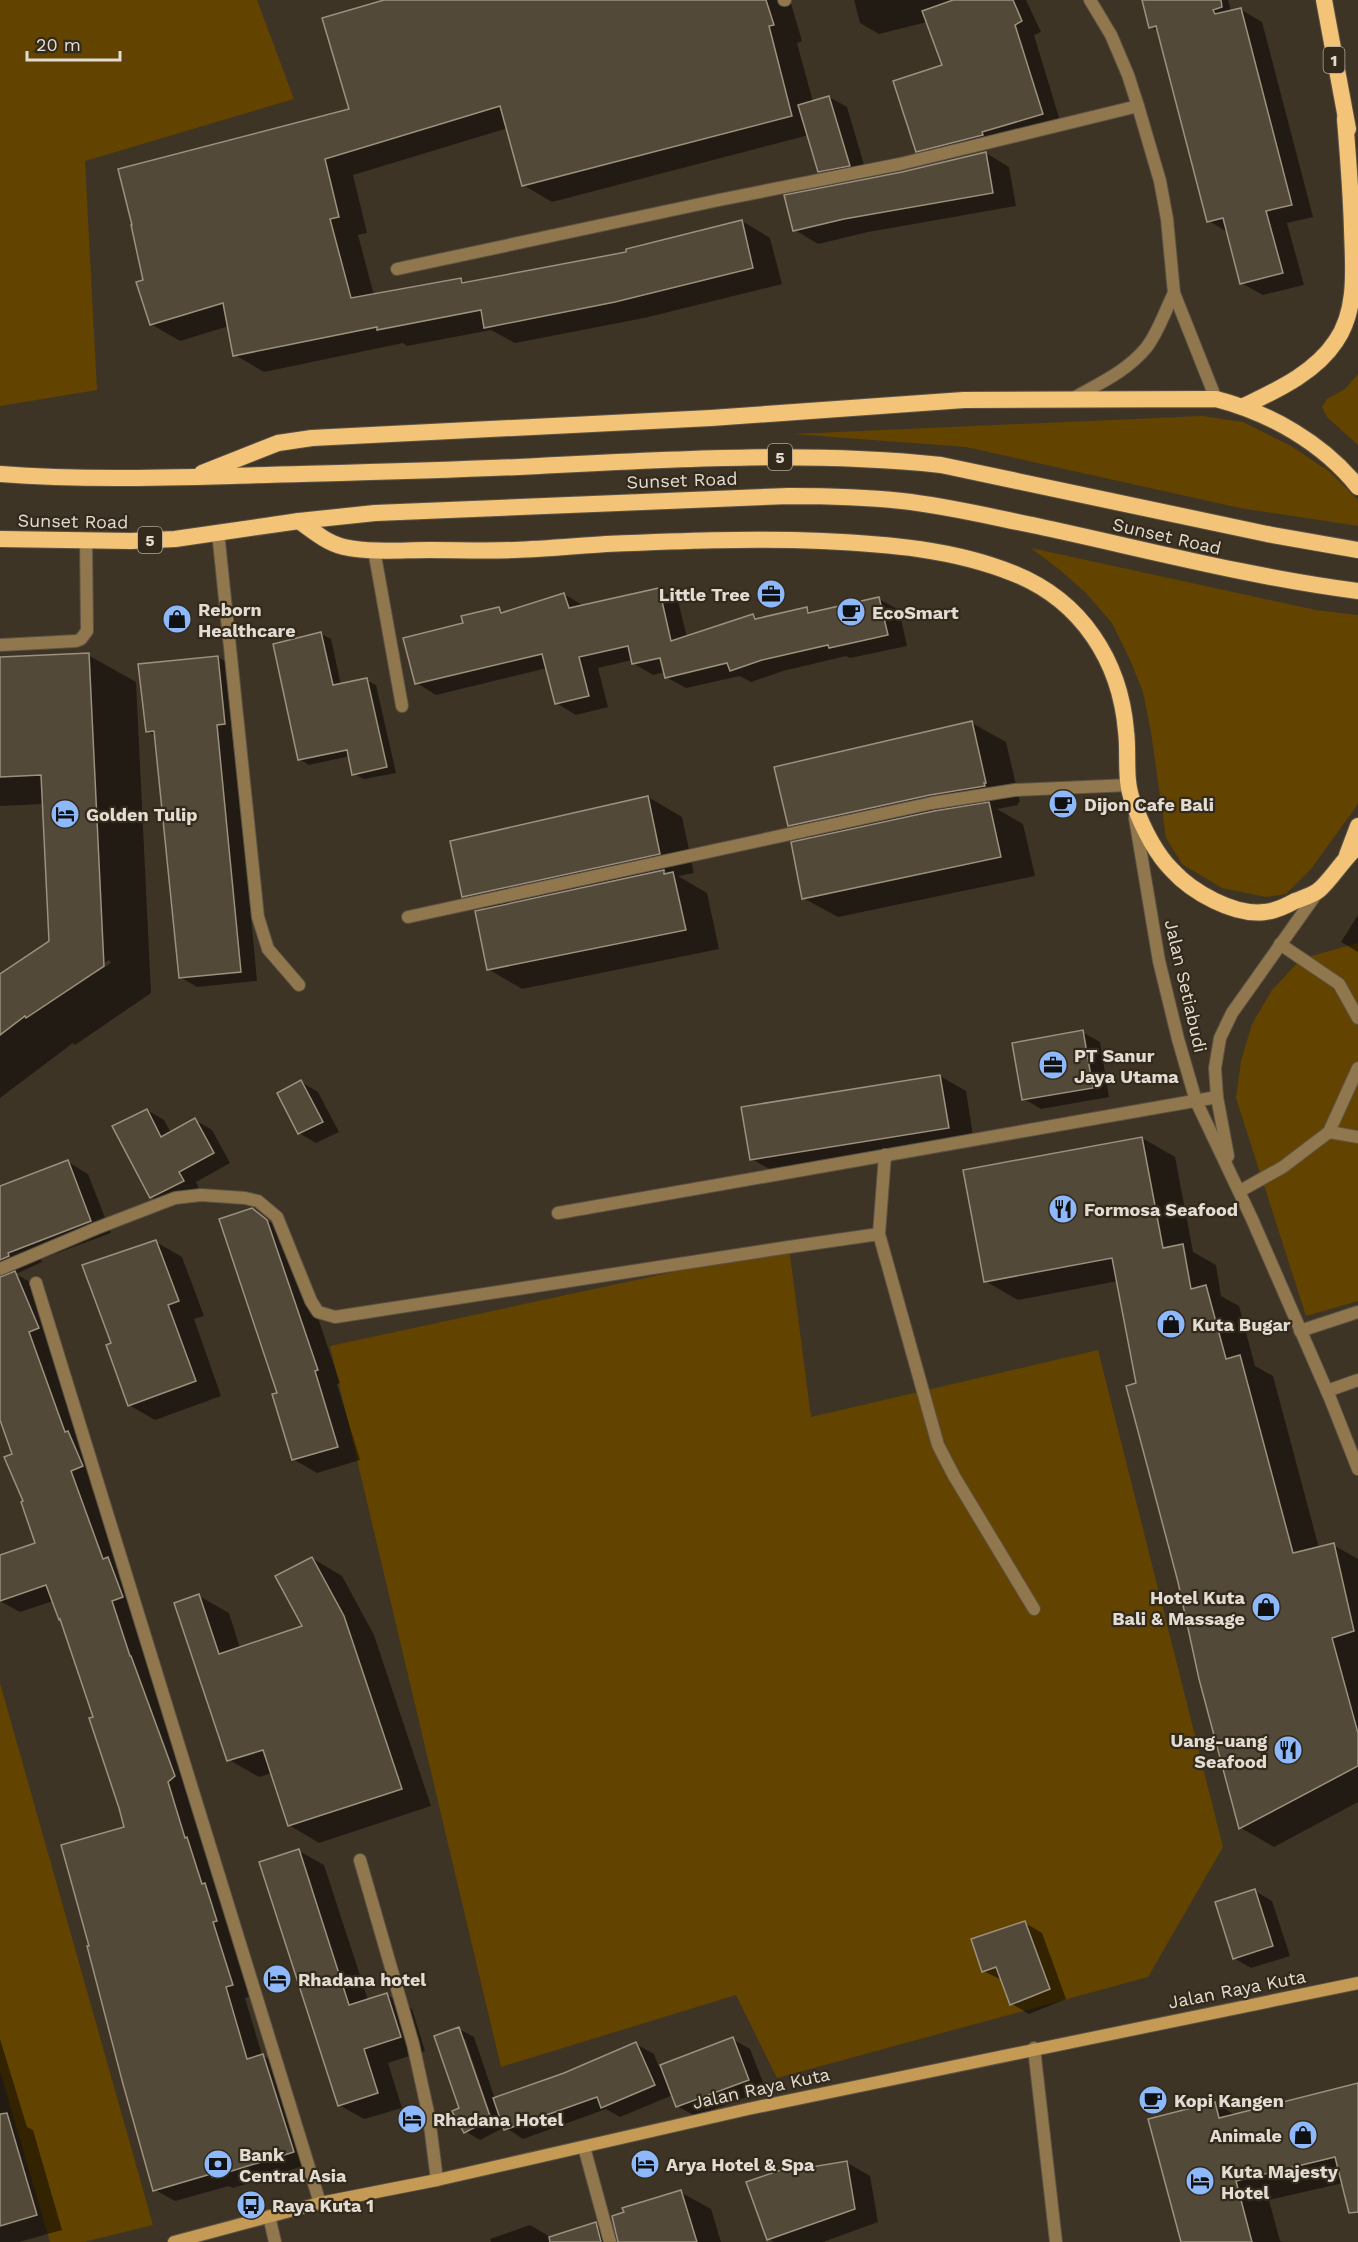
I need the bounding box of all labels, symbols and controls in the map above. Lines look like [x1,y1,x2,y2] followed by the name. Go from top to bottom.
[27,24,120,62] scale bar
[36,34,81,55] text: 20 m
[1324,47,1344,73] road number: 1
[768,444,792,470] road number: 5
[626,468,738,492] street label: Sunset Road
[17,510,129,532] street label: Sunset Road
[1111,513,1223,559] street label: Sunset Road
[138,527,162,553] road number: 5
[755,578,787,610] office icon: Little Tree
[659,584,750,605] place label: Little Tree
[835,596,867,628] cafe icon: EcoSmart
[198,599,296,641] place label: Reborn Healthcare
[872,602,959,623] place label: EcoSmart
[161,603,193,635] shop icon: Reborn Healthcare
[1047,788,1079,820] cafe icon: Dijon Cafe Bali
[1084,794,1214,815] place label: Dijon Cafe Bali
[49,798,81,830] hotel icon: Golden Tulip
[86,804,198,825] place label: Golden Tulip
[1161,918,1211,1054] street label: Jalan Setiabudi
[1074,1045,1179,1087] place label: PT Sanur Jaya Utama
[1037,1049,1069,1081] office icon: PT Sanur Jaya Utama
[1047,1193,1079,1225] restaurant icon: Formosa Seafood
[1084,1199,1238,1220] place label: Formosa Seafood
[1155,1308,1187,1340] shop icon: Kuta Bugar
[1192,1314,1291,1335] place label: Kuta Bugar
[1112,1587,1246,1629] place label: Hotel Kuta Bali & Massage
[1250,1591,1282,1623] shop icon: Hotel Kuta Bali & Massage
[1171,1730,1268,1772] place label: Uang-uang Seafood
[1272,1734,1304,1766] restaurant icon: Uang-uang Seafood
[261,1963,293,1995] hotel icon: Rhadana hotel
[1166,1965,1308,2013] street label: Jalan Raya Kuta
[298,1969,426,1990] place label: Rhadana hotel
[690,2063,832,2113] street label: Jalan Raya Kuta
[1137,2084,1169,2116] cafe icon: Kopi Kangen
[1174,2090,1284,2111] place label: Kopi Kangen
[396,2103,428,2135] hotel icon: Rhadana Hotel
[433,2109,563,2130] place label: Rhadana Hotel
[1287,2119,1319,2151] shop icon: Animale
[1210,2125,1282,2146] place label: Animale
[239,2144,347,2186] place label: Bank Central Asia
[202,2148,234,2180] bank icon: Bank Central Asia
[629,2148,661,2180] hotel icon: Arya Hotel & Spa
[666,2154,815,2175] place label: Arya Hotel & Spa
[1221,2161,1339,2203] place label: Kuta Majesty Hotel
[1184,2165,1216,2197] hotel icon: Kuta Majesty Hotel
[235,2189,267,2221] bus stop icon: Raya Kuta 1
[272,2195,374,2216] place label: Raya Kuta 1

